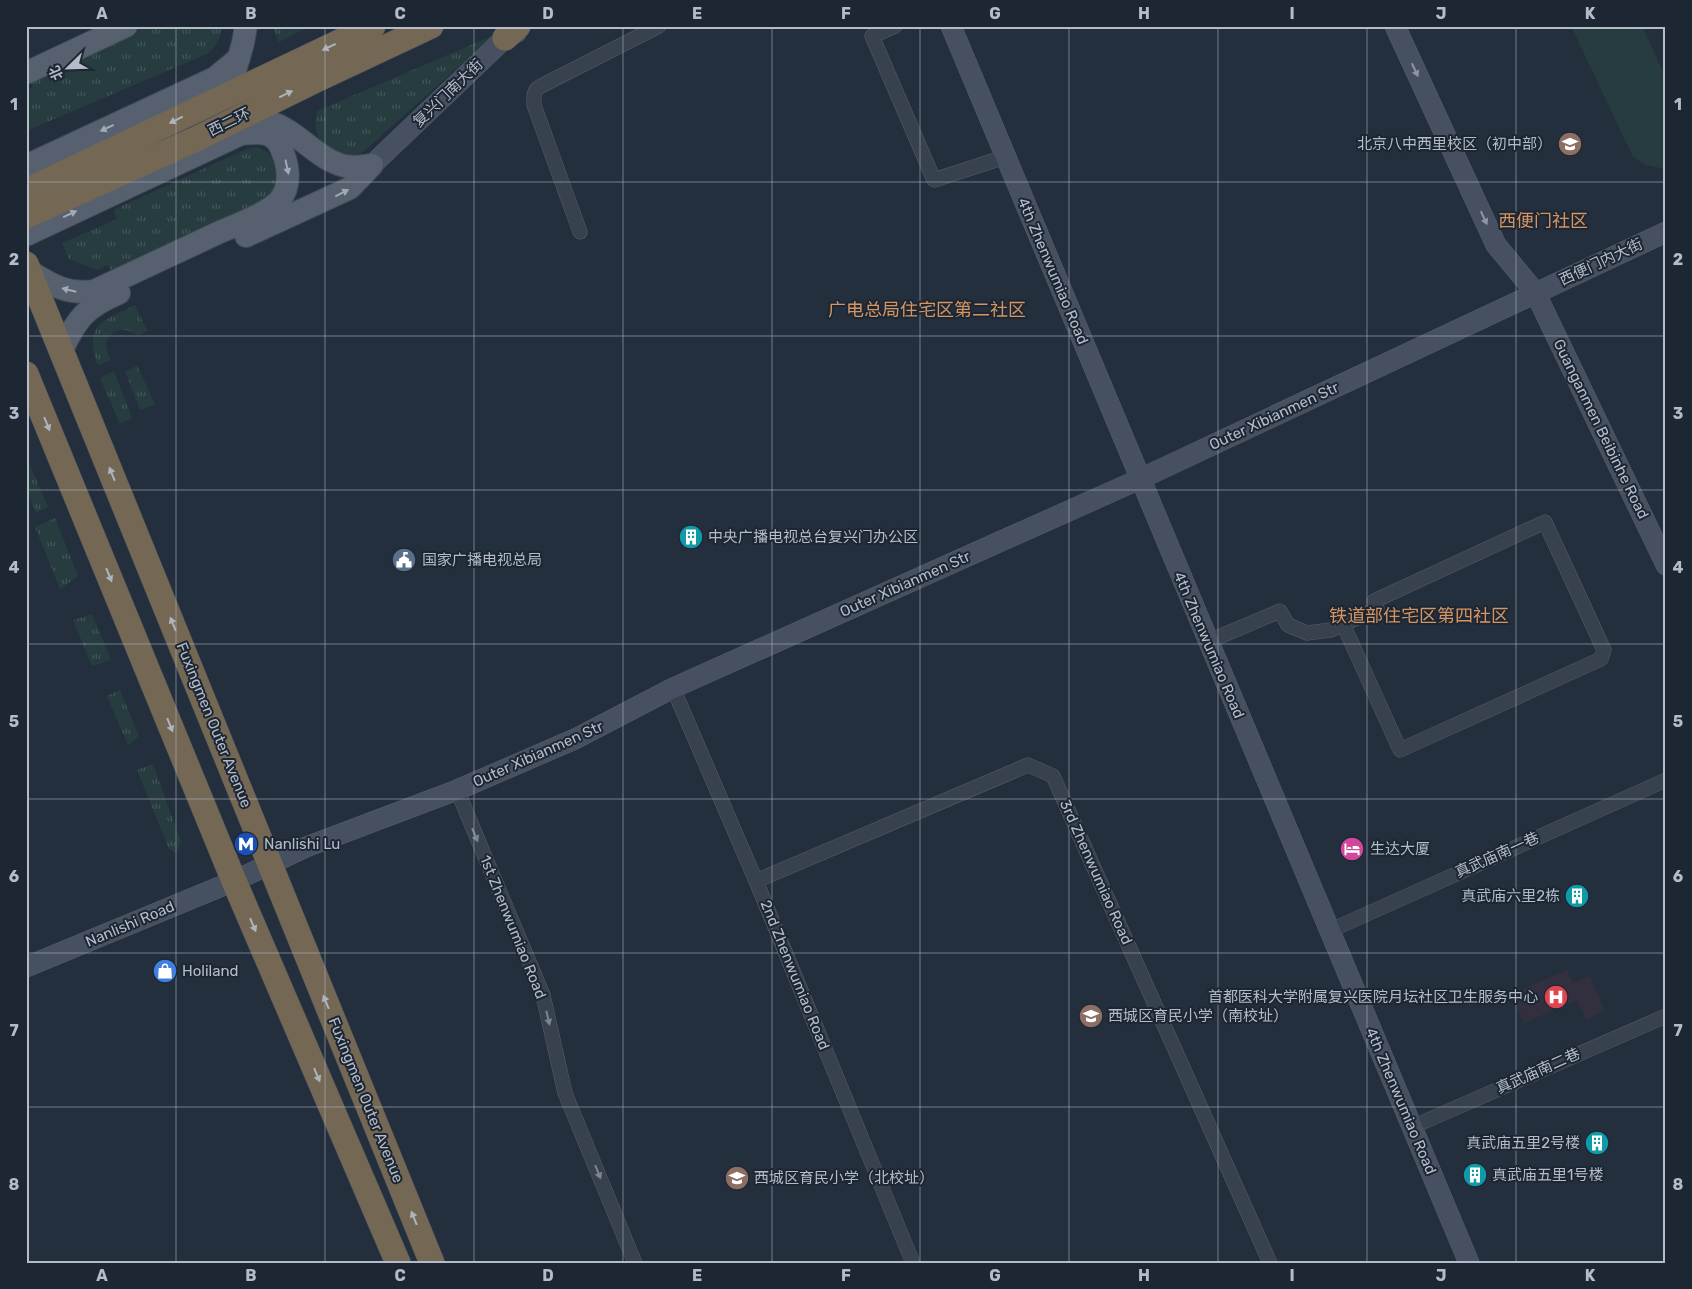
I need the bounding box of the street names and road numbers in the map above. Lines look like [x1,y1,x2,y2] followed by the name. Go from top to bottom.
[409,55,487,131] street label: 复兴门南大街
[205,104,253,140] street label: 西二环
[1014,195,1092,347] street label: 4th Zhenwumiao Road
[1556,235,1646,289] street label: 西便门内大街
[1550,336,1652,522] street label: Guanganmen Beibinhe Road
[1206,378,1342,454] street label: Outer Xibianmen Str
[837,547,973,621] street label: Outer Xibianmen Str
[1170,569,1248,721] street label: 4th Zhenwumiao Road
[173,640,255,810] street label: Fuxingmen Outer Avenue
[470,717,606,791] street label: Outer Xibianmen Str
[1056,797,1136,947] street label: 3rd Zhenwumiao Road
[1452,828,1542,882] street label: 真武庙南一巷
[476,853,550,1001] street label: 1st Zhenwumiao Road
[83,897,177,951] street label: Nanlishi Road
[757,897,833,1053] street label: 2nd Zhenwumiao Road
[325,1015,407,1185] street label: Fuxingmen Outer Avenue
[1362,1025,1440,1177] street label: 4th Zhenwumiao Road
[1493,1044,1583,1098] street label: 真武庙南二巷

